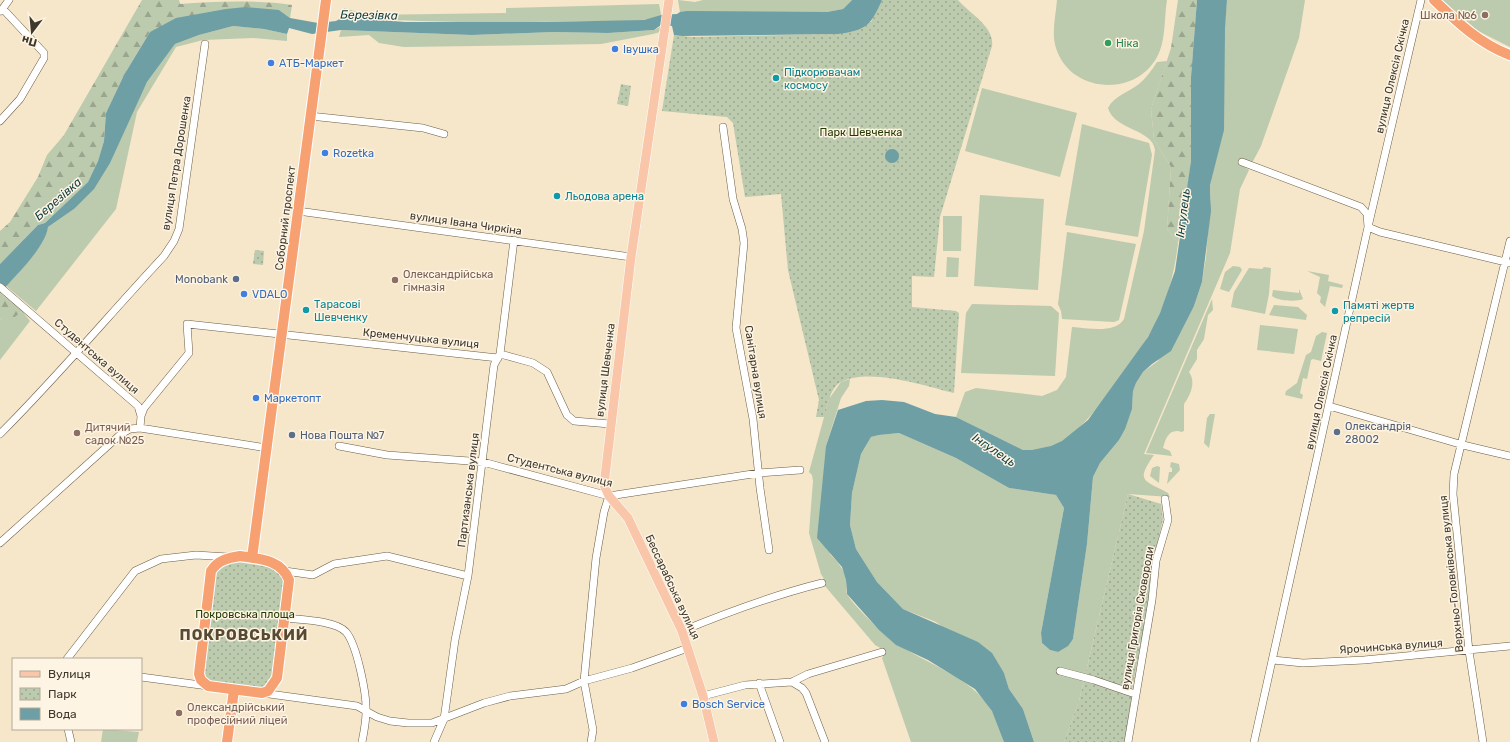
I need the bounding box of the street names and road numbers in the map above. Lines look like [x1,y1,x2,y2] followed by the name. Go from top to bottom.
[1373,18,1412,135] street label: вулиця Олексія Скічка
[159,95,194,231] street label: вулиця Петра Дорошенка
[273,165,298,271] street label: Соборний проспект
[409,209,523,238] street label: вулиця Івана Чиркіна
[52,316,142,397] street label: Студентська вулиця
[593,323,618,418] street label: вулиця Шевченка
[742,325,769,420] street label: Санітарна вулиця
[362,326,480,351] street label: Кременчуцька вулиця
[1303,333,1340,451] street label: вулиця Олексія Скічка
[455,432,482,548] street label: Партизанська вулиця
[506,451,614,490] street label: Студентська вулиця
[1437,495,1466,653] street label: Верхньо-Головківська вулиця
[642,533,703,642] street label: Бессарабська вулиця
[1118,545,1157,691] street label: вулиця Григорія Сковороди
[1339,636,1443,657] street label: Ярочинська вулиця

